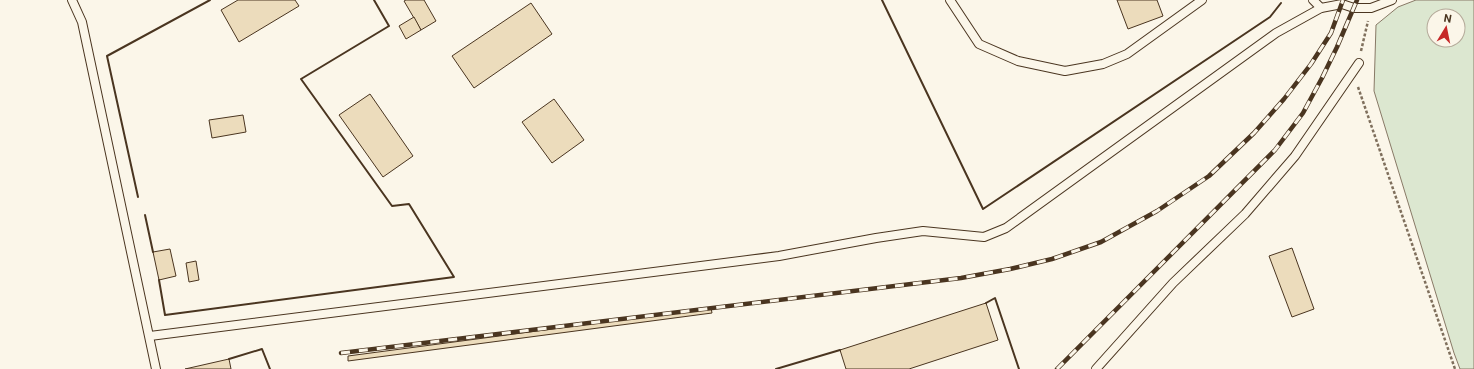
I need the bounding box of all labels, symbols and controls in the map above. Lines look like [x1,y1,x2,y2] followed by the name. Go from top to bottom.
[1426,8,1466,48] north arrow
[1443,12,1453,26] text: N

